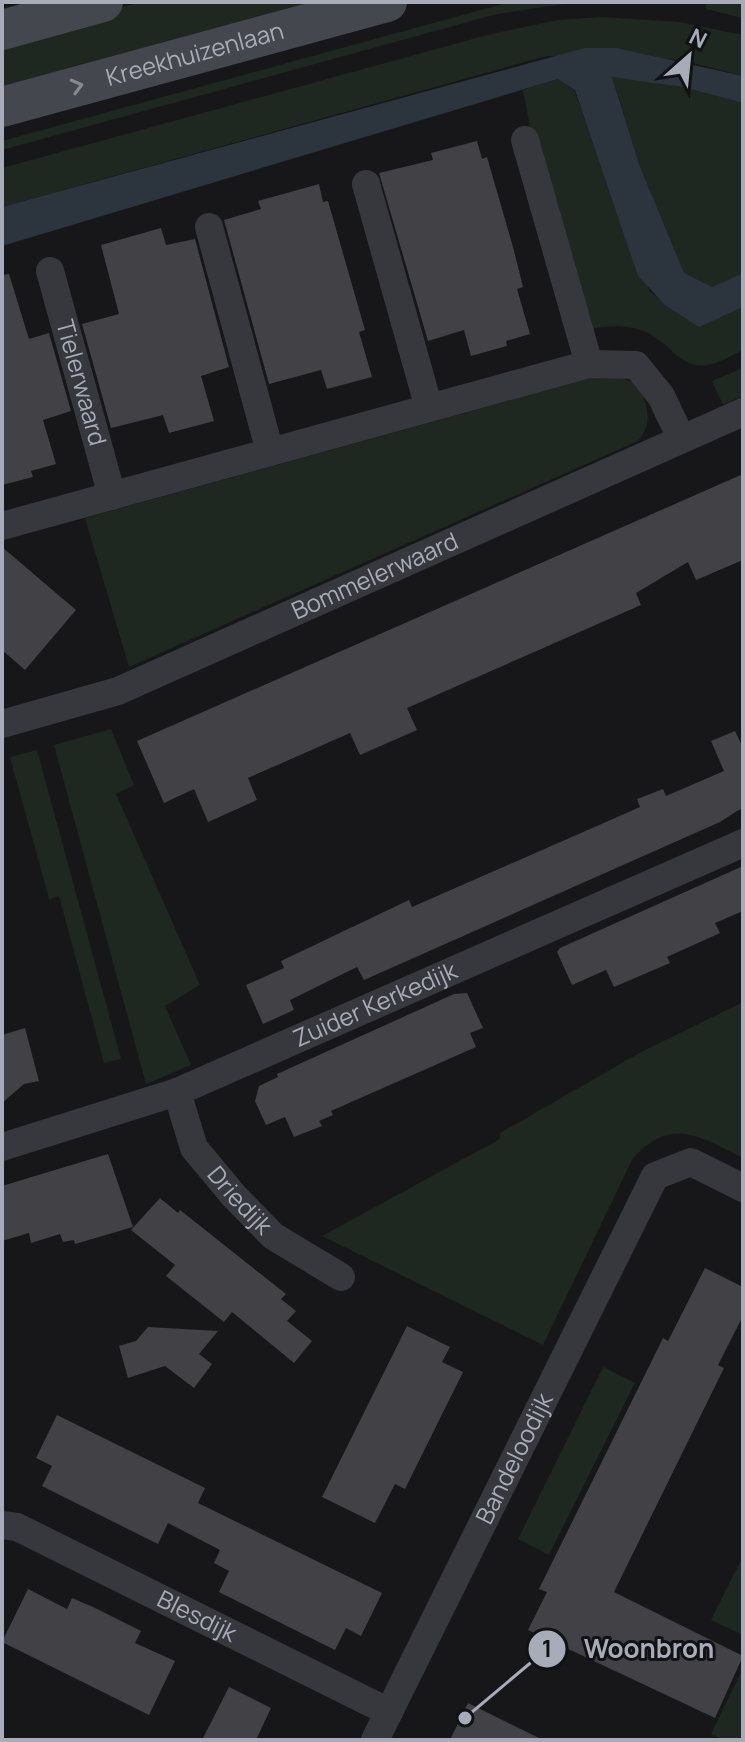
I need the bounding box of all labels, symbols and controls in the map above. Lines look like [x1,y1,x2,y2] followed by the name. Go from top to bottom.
[102,13,287,93] street label: Kreekhuizenlaan
[649,16,729,96] north arrow
[684,21,712,55] text: N
[70,79,84,95] one-way arrow
[49,316,115,449] street label: Tielerwaard
[286,523,463,626] street label: Bommelerwaard
[288,952,463,1054] street label: Zuider Kerkedijk
[201,1158,281,1242] street label: Driedijk
[467,1386,560,1529] street label: Bandeloodijk
[152,1581,244,1649] street label: Blesdijk
[527,1624,730,1674] callout: Woonbron
[584,1630,714,1666] text: Woonbron
[542,1631,552,1664] text: 1

